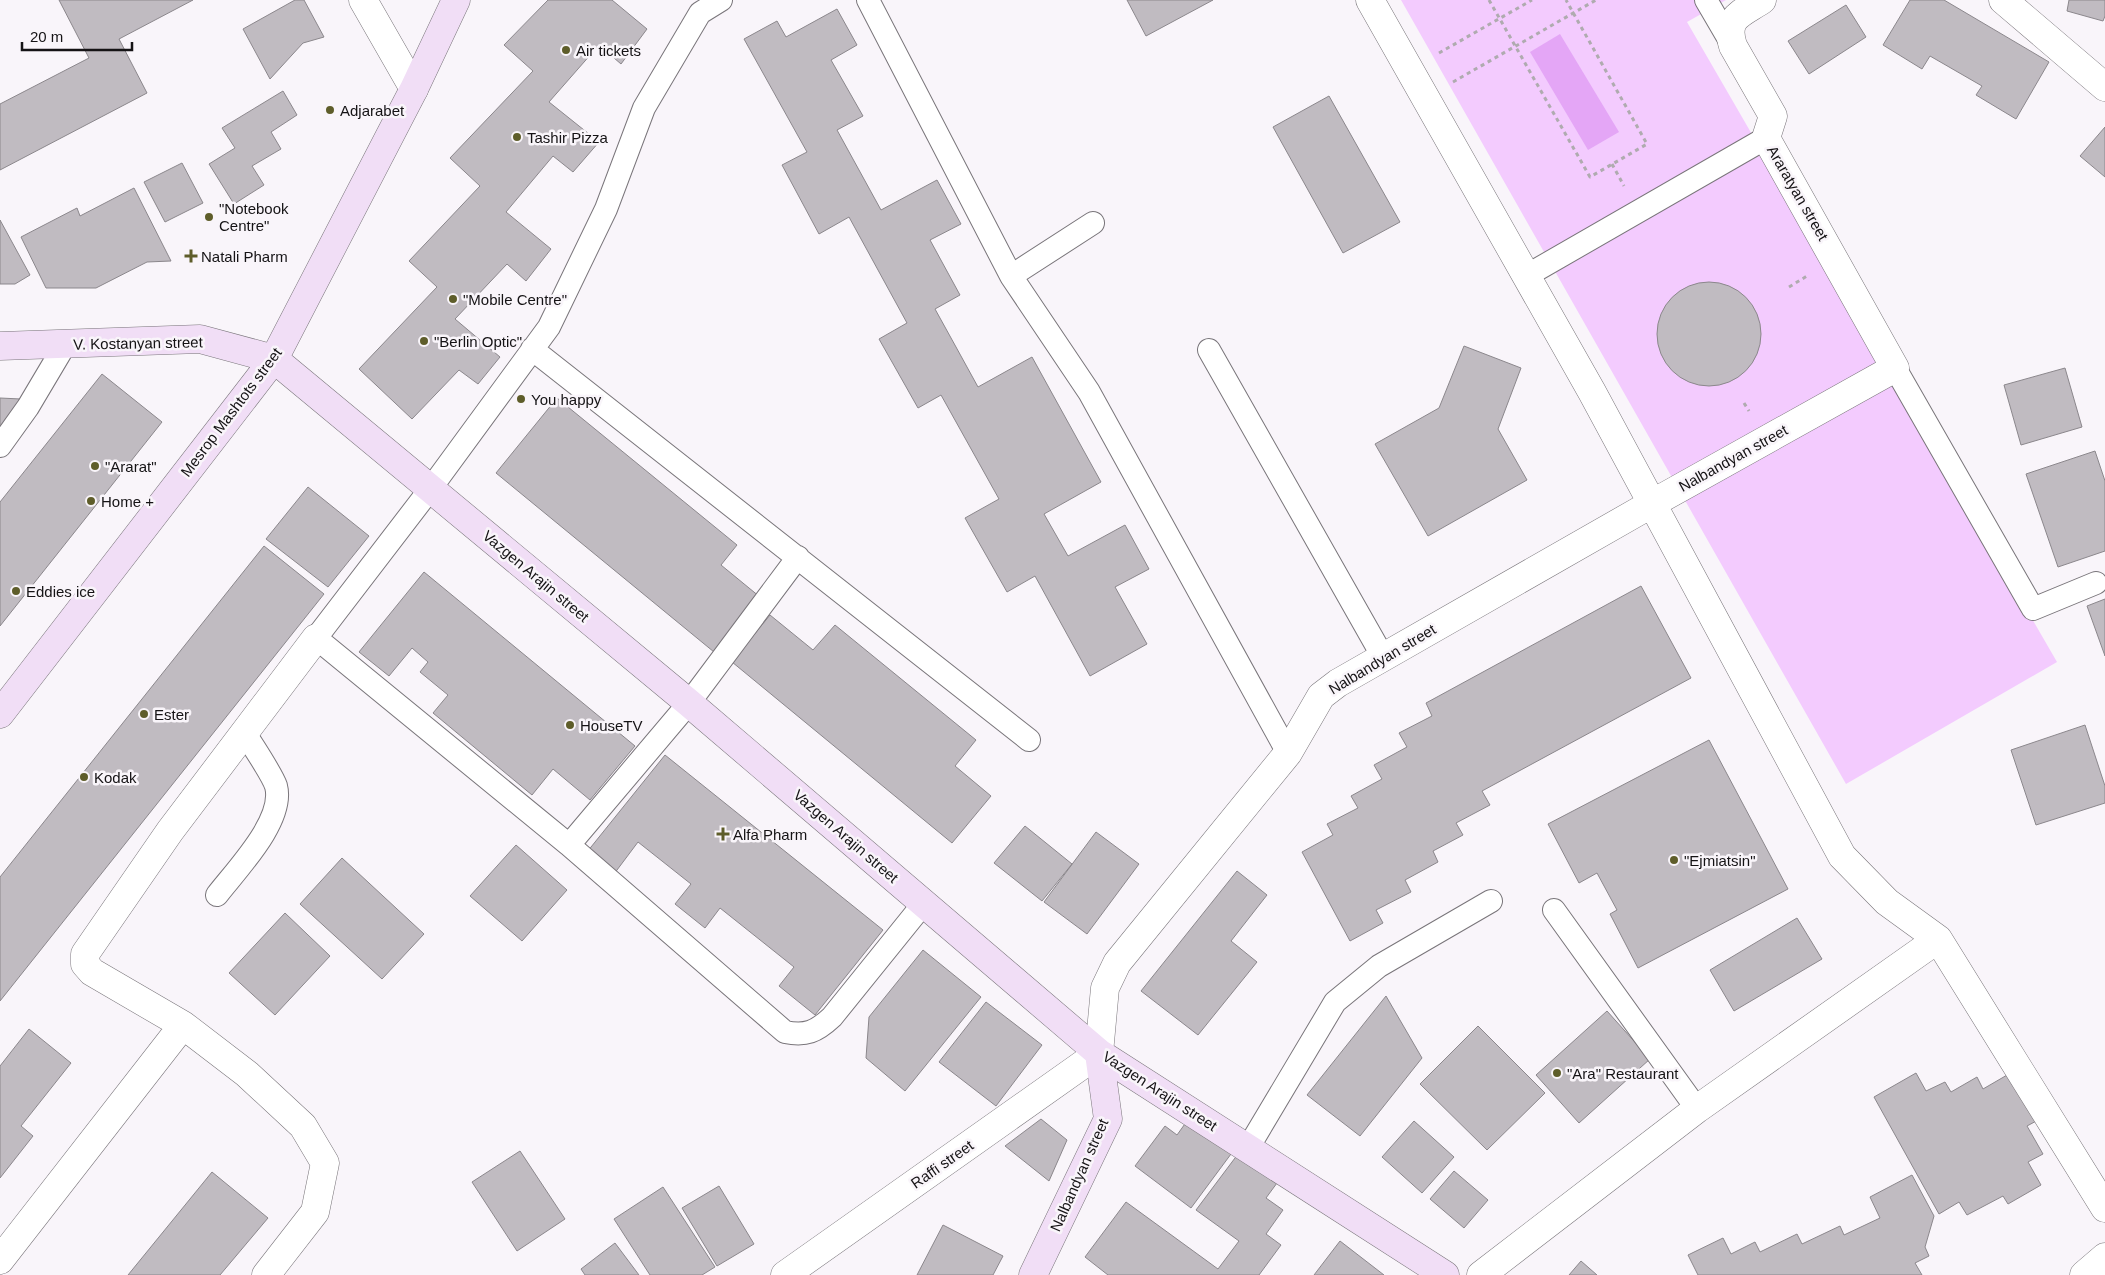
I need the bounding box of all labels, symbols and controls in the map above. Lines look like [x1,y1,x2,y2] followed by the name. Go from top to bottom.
[22,20,132,52] scale bar
[30,28,63,45] text: 20 m
[576,42,641,59] place label: Air tickets
[560,44,572,56] marker: Air tickets
[340,102,405,119] place label: Adjarabet
[324,104,336,116] marker: Adjarabet
[527,129,609,146] place label: Tashir Pizza
[511,131,523,143] marker: Tashir Pizza
[1764,143,1832,244] street label: Araratyan street
[219,200,289,234] place label: "Notebook Centre"
[203,211,215,223] marker: "Notebook Centre"
[201,248,288,265] place label: Natali Pharm
[185,250,197,262] marker: Natali Pharm
[463,291,567,308] place label: "Mobile Centre"
[447,293,459,305] marker: "Mobile Centre"
[73,333,204,353] street label: V. Kostanyan street
[434,333,522,350] place label: "Berlin Optic"
[418,335,430,347] marker: "Berlin Optic"
[177,344,285,480] street label: Mesrop Mashtots street
[531,391,602,408] place label: You happy
[515,393,527,405] marker: You happy
[1676,421,1791,495] street label: Nalbandyan street
[105,458,157,475] place label: "Ararat"
[89,460,101,472] marker: "Ararat"
[101,493,154,510] place label: Home +
[85,495,97,507] marker: Home +
[480,527,593,626] street label: Vazgen Arajin street
[26,583,95,600] place label: Eddies ice
[10,585,22,597] marker: Eddies ice
[1325,620,1439,698] street label: Nalbandyan street
[154,706,189,723] place label: Ester
[138,708,150,720] marker: Ester
[580,717,643,734] place label: HouseTV
[564,719,576,731] marker: HouseTV
[94,769,137,786] place label: Kodak
[78,771,90,783] marker: Kodak
[790,786,902,887] street label: Vazgen Arajin street
[733,826,807,843] place label: Alfa Pharm
[717,828,729,840] marker: Alfa Pharm
[1684,852,1756,869] place label: "Ejmiatsin"
[1668,854,1680,866] marker: "Ejmiatsin"
[1100,1048,1221,1135] street label: Vazgen Arajin street
[1567,1065,1679,1082] place label: "Ara" Restaurant
[1551,1067,1563,1079] marker: "Ara" Restaurant
[1046,1115,1112,1234] street label: Nalbandyan street
[908,1136,977,1192] street label: Raffi street

